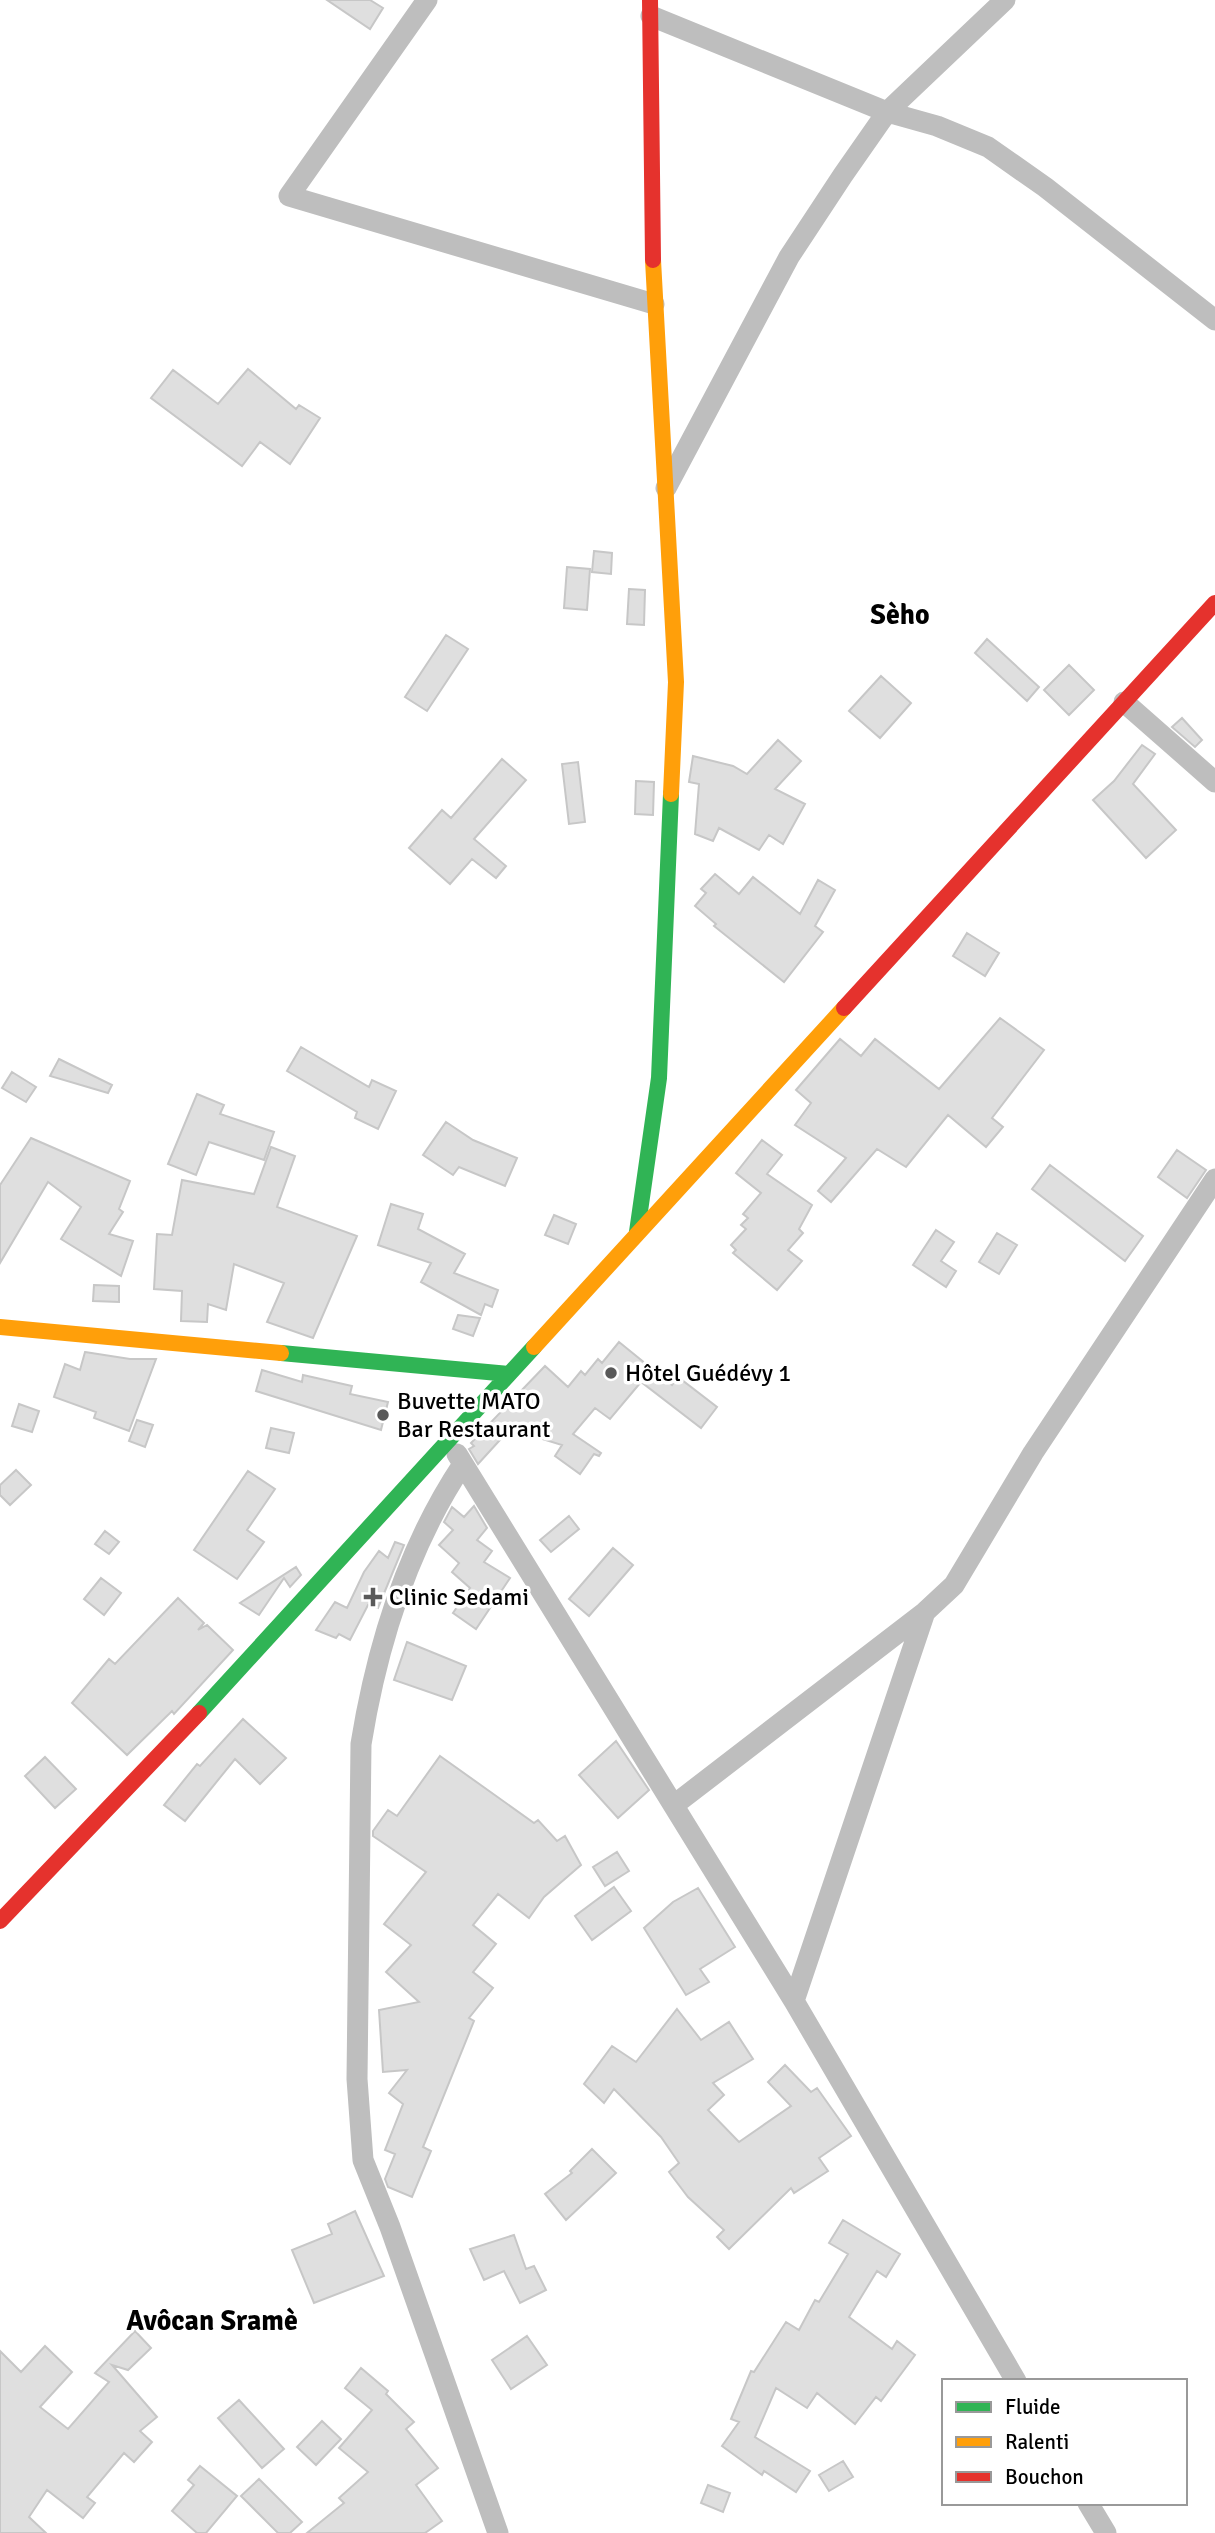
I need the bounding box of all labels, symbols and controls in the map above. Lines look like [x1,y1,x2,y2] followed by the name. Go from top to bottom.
[870,598,930,632] district label: Sèho
[625,1358,791,1388] place label: Hôtel Guédévy 1
[603,1365,619,1381] marker: Hôtel Guédévy 1
[397,1386,550,1444] place label: Buvette MATO Bar Restaurant
[375,1407,391,1423] marker: Buvette MATO Bar Restaurant
[389,1582,529,1612] place label: Clinic Sedami
[363,1587,383,1607] marker: Clinic Sedami
[126,2304,298,2338] district label: Avôcan Sramè
[942,2379,1187,2505] legend
[1005,2394,1061,2420] text: Fluide
[1005,2429,1069,2455] text: Ralenti
[1005,2464,1084,2490] text: Bouchon

